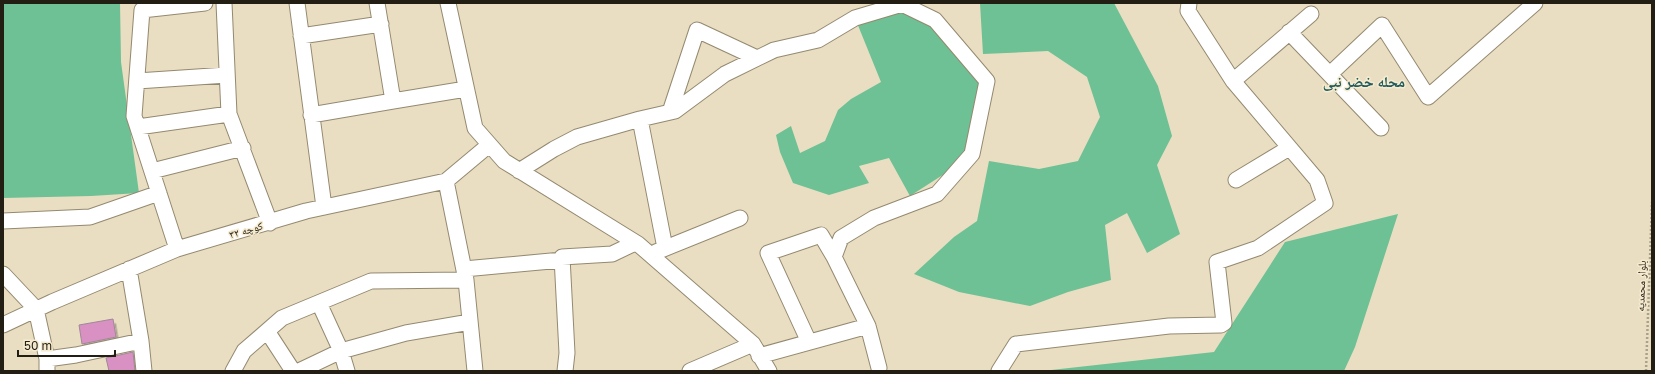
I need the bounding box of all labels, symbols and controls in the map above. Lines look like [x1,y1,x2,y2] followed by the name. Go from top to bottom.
[1323,72,1405,91] district label: محله خضر نبی
[228,218,265,241] street label: کوچه ۳۲
[1633,260,1648,312] street label: بلوار محمدیه
[18,332,115,358] scale bar
[24,338,52,353] text: 50 m

